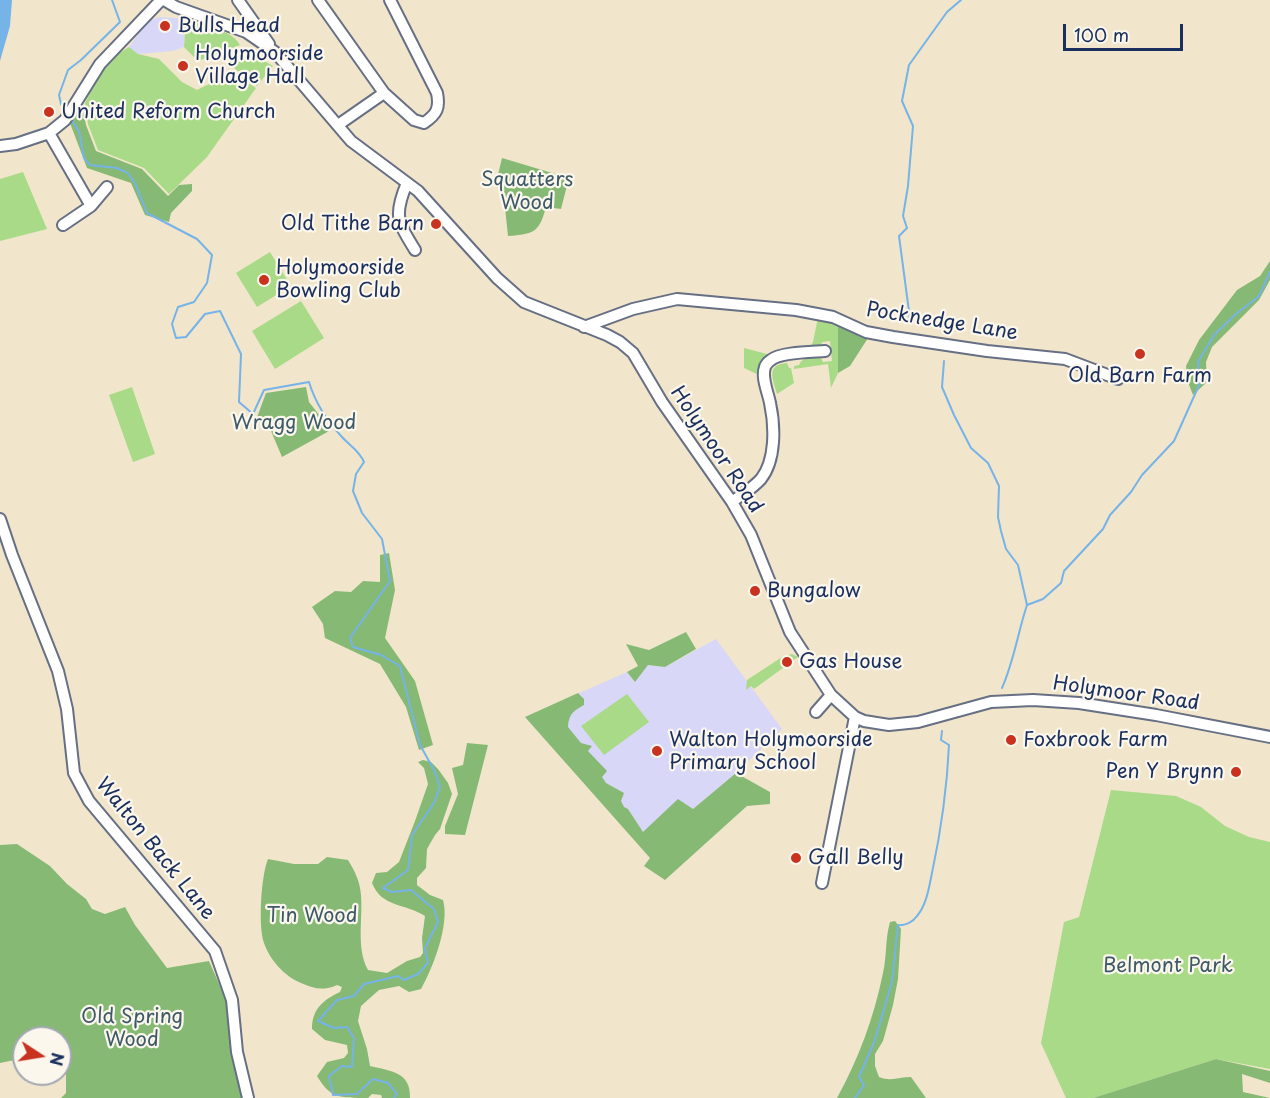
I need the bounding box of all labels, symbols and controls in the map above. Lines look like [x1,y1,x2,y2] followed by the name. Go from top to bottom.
[1066,12,1186,50] scale bar
[177,14,280,38] place label: Bulls Head
[158,19,172,33] marker: Bulls Head
[1074,21,1129,48] text: 100 m
[195,42,324,89] place label: Holymoorside Village Hall
[176,59,190,73] marker: Holymoorside Village Hall
[61,100,276,124] place label: United Reform Church
[42,105,56,119] marker: United Reform Church
[481,168,573,215] park label: Squatters Wood
[281,212,424,236] place label: Old Tithe Barn
[429,217,443,231] marker: Old Tithe Barn
[276,256,405,303] place label: Holymoorside Bowling Club
[257,273,271,287] marker: Holymoorside Bowling Club
[864,298,1020,346] street label: Pocknedge Lane
[1133,347,1147,361] marker: Old Barn Farm
[1068,364,1212,388] place label: Old Barn Farm
[665,382,767,518] street label: Holymoor Road
[232,411,356,435] park label: Wragg Wood
[767,579,860,603] place label: Bungalow
[748,584,762,598] marker: Bungalow
[799,650,902,674] place label: Gas House
[780,655,794,669] marker: Gas House
[1051,672,1201,716] street label: Holymoor Road
[669,728,873,775] place label: Walton Holymoorside Primary School
[1023,728,1168,752] place label: Foxbrook Farm
[1004,733,1018,747] marker: Foxbrook Farm
[650,744,664,758] marker: Walton Holymoorside Primary School
[1105,760,1224,784] place label: Pen Y Brynn
[1229,765,1243,779] marker: Pen Y Brynn
[90,773,220,925] street label: Walton Back Lane
[808,846,904,870] place label: Gall Belly
[789,851,803,865] marker: Gall Belly
[267,904,357,928] park label: Tin Wood
[1103,954,1233,978] park label: Belmont Park
[81,1005,183,1052] park label: Old Spring Wood
[12,1026,72,1086] north arrow
[45,1051,71,1068] text: N

